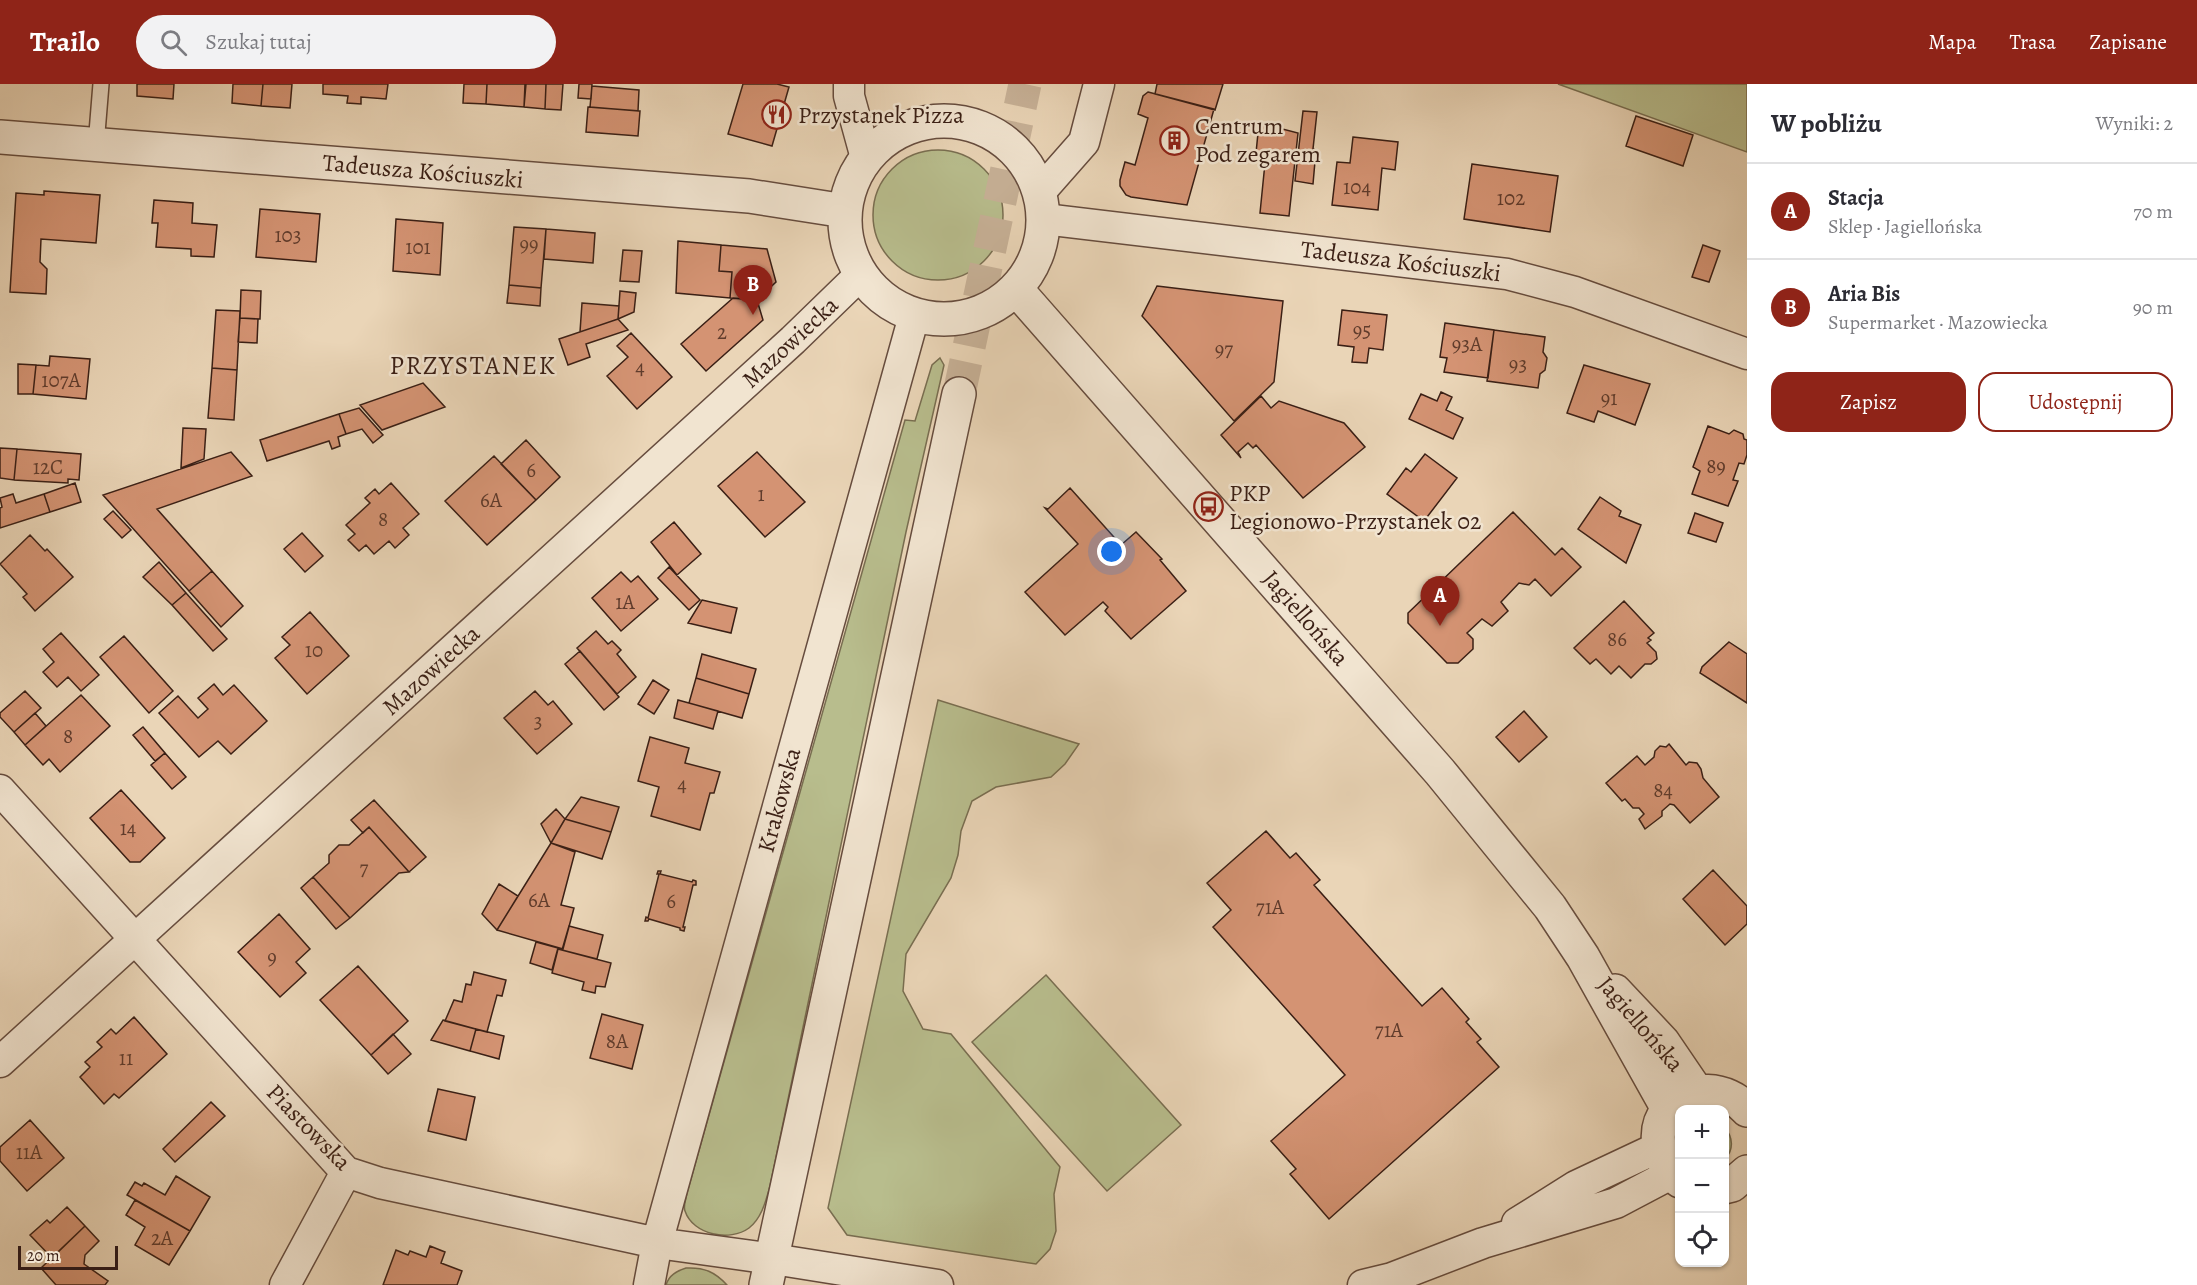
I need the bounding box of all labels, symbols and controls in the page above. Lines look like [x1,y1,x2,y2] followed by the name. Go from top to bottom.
[136,15,556,69] search box
[30,23,100,61] text: Trailo
[157,26,190,59] icon: search
[205,27,312,57] text: Szukaj tutaj
[1928,28,1976,56] text: Mapa
[2009,28,2056,56] text: Trasa
[2089,28,2167,56] text: Zapisane
[761,99,793,131] restaurant icon: Przystanek Pizza
[798,99,965,131] place label: Przystanek Pizza
[1771,106,1882,141] text: W pobliżu
[1195,110,1321,170] place label: Centrum Pod zegarem
[2096,110,2173,137] text: Wyniki: 2
[1158,124,1190,156] building icon: Centrum Pod zegarem
[321,146,525,196] street label: Tadeusza Kościuszki
[1343,173,1371,201] house number: 104
[1828,183,1884,213] text: Stacja
[1497,184,1525,212] house number: 102
[1784,198,1797,225] text: A
[2133,198,2173,225] text: 70 m
[1828,213,1982,240] text: Sklep · Jagiellońska
[274,221,302,249] house number: 103
[519,230,539,258] house number: 99
[405,233,431,261] house number: 101
[1299,233,1503,289] street label: Tadeusza Kościuszki
[734,266,772,315] pin: B
[1828,279,1900,309] text: Aria Bis
[735,288,846,395] street label: Mazowiecka
[1784,294,1797,321] text: B
[2133,294,2173,321] text: 90 m
[1828,309,2048,336] text: Supermarket · Mazowiecka
[1353,316,1371,344] house number: 95
[717,318,727,346] house number: 2
[1452,330,1483,358] house number: 93A
[1215,335,1233,363] house number: 97
[390,348,556,383] district label: PRZYSTANEK
[1509,350,1527,378] house number: 93
[635,353,645,381] house number: 4
[41,366,81,394] house number: 107A
[1771,372,1966,432] button: Zapisz
[1978,372,2173,432] button: Udostępnij
[1601,384,1617,412] house number: 91
[1706,452,1726,480] house number: 89
[33,453,63,481] house number: 12C
[526,456,536,484] house number: 6
[1229,477,1481,537] place label: PKP Legionowo-Przystanek 02
[757,480,765,508] house number: 1
[480,486,503,514] house number: 6A
[1192,491,1224,523] bus stop icon: PKP Legionowo-Przystanek 02
[378,505,388,533] house number: 8
[1097,537,1126,566] your location
[1255,563,1357,673] street label: Jagiellońska
[1420,576,1460,626] pin: A
[615,588,635,616] house number: 1A
[375,617,487,722] street label: Mazowiecka
[1607,625,1627,653] house number: 86
[305,636,323,664] house number: 10
[534,707,542,735] house number: 3
[63,722,73,750] house number: 8
[750,743,809,856] street label: Krakowska
[677,770,687,798] house number: 4
[1653,776,1673,804] house number: 84
[120,814,136,842] house number: 14
[360,854,369,882] house number: 7
[528,886,551,914] house number: 6A
[666,887,676,915] house number: 6
[1256,893,1285,921] house number: 71A
[267,943,277,971] house number: 9
[1590,969,1692,1079] street label: Jagiellońska
[1375,1016,1404,1044] house number: 71A
[606,1027,629,1055] house number: 8A
[119,1044,133,1072] house number: 11
[260,1077,359,1178] street label: Piastowska
[1675,1105,1729,1267] map controls
[1675,1105,1729,1159] button: +
[16,1138,43,1166] house number: 11A
[1675,1159,1729,1213] button: −
[1675,1213,1729,1267] button: locate
[151,1224,174,1252] house number: 2A
[18,1243,118,1270] scale bar
[27,1245,60,1267] text: 20 m

